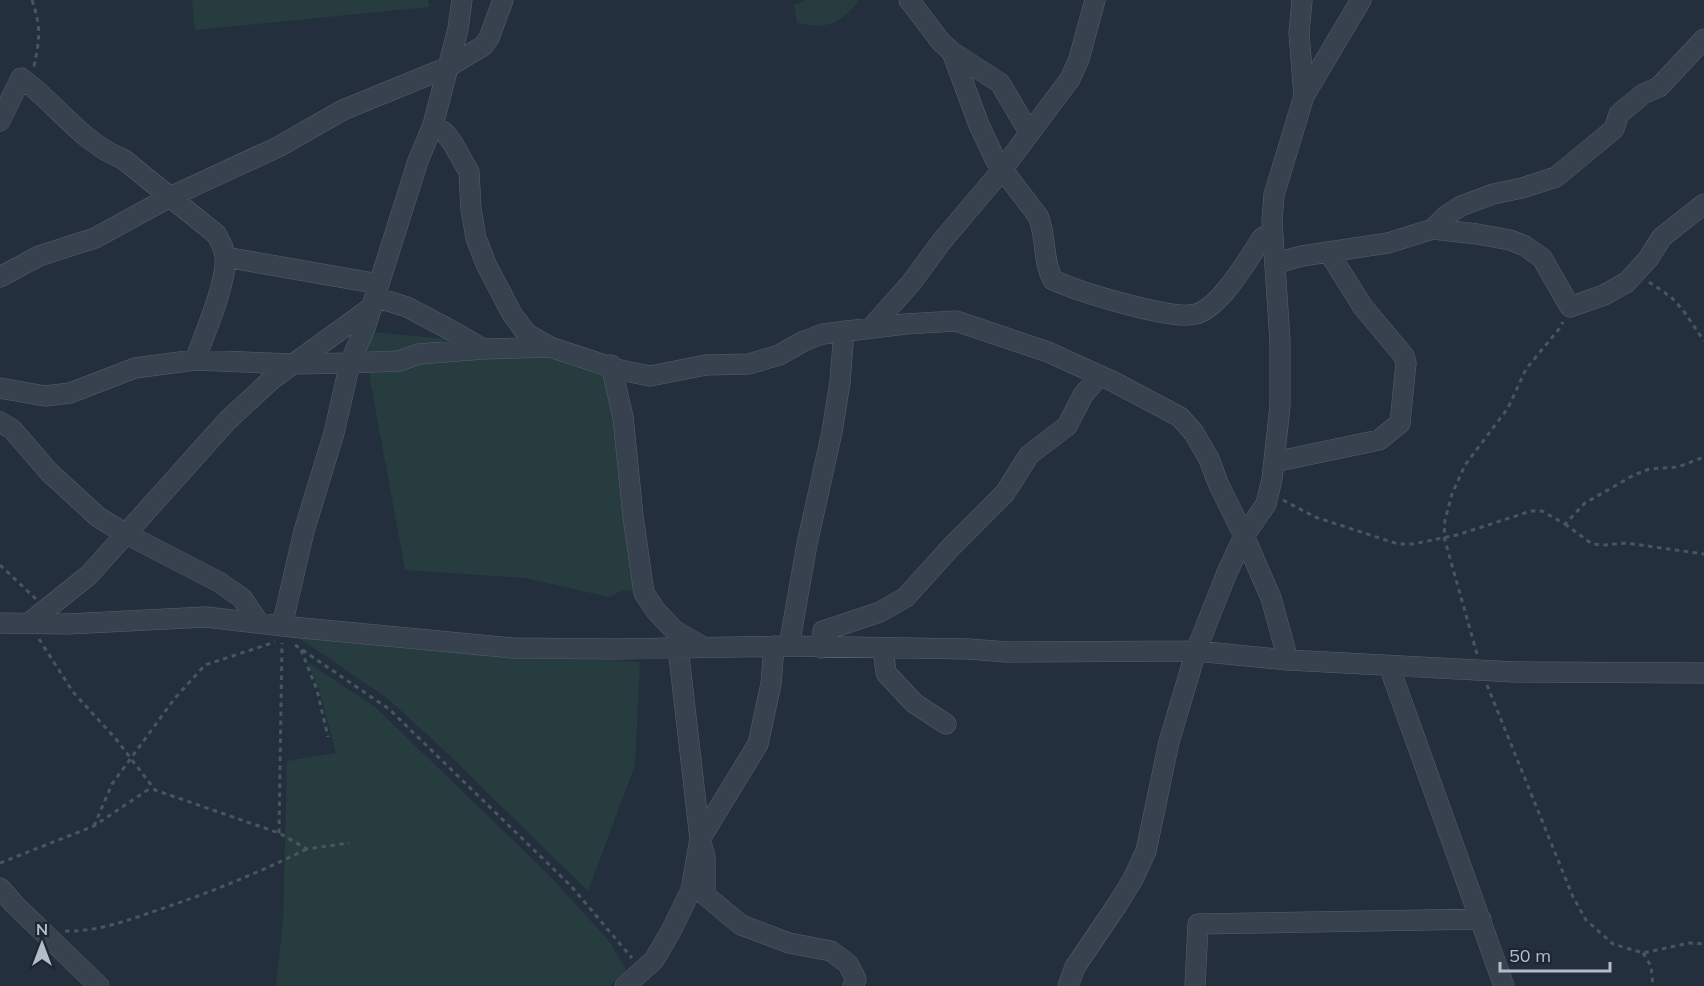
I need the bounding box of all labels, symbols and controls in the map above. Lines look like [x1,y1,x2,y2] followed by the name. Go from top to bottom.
[12,914,72,974] north arrow
[36,919,48,939] text: N
[1500,935,1610,973] scale bar
[1509,944,1551,967] text: 50 m

